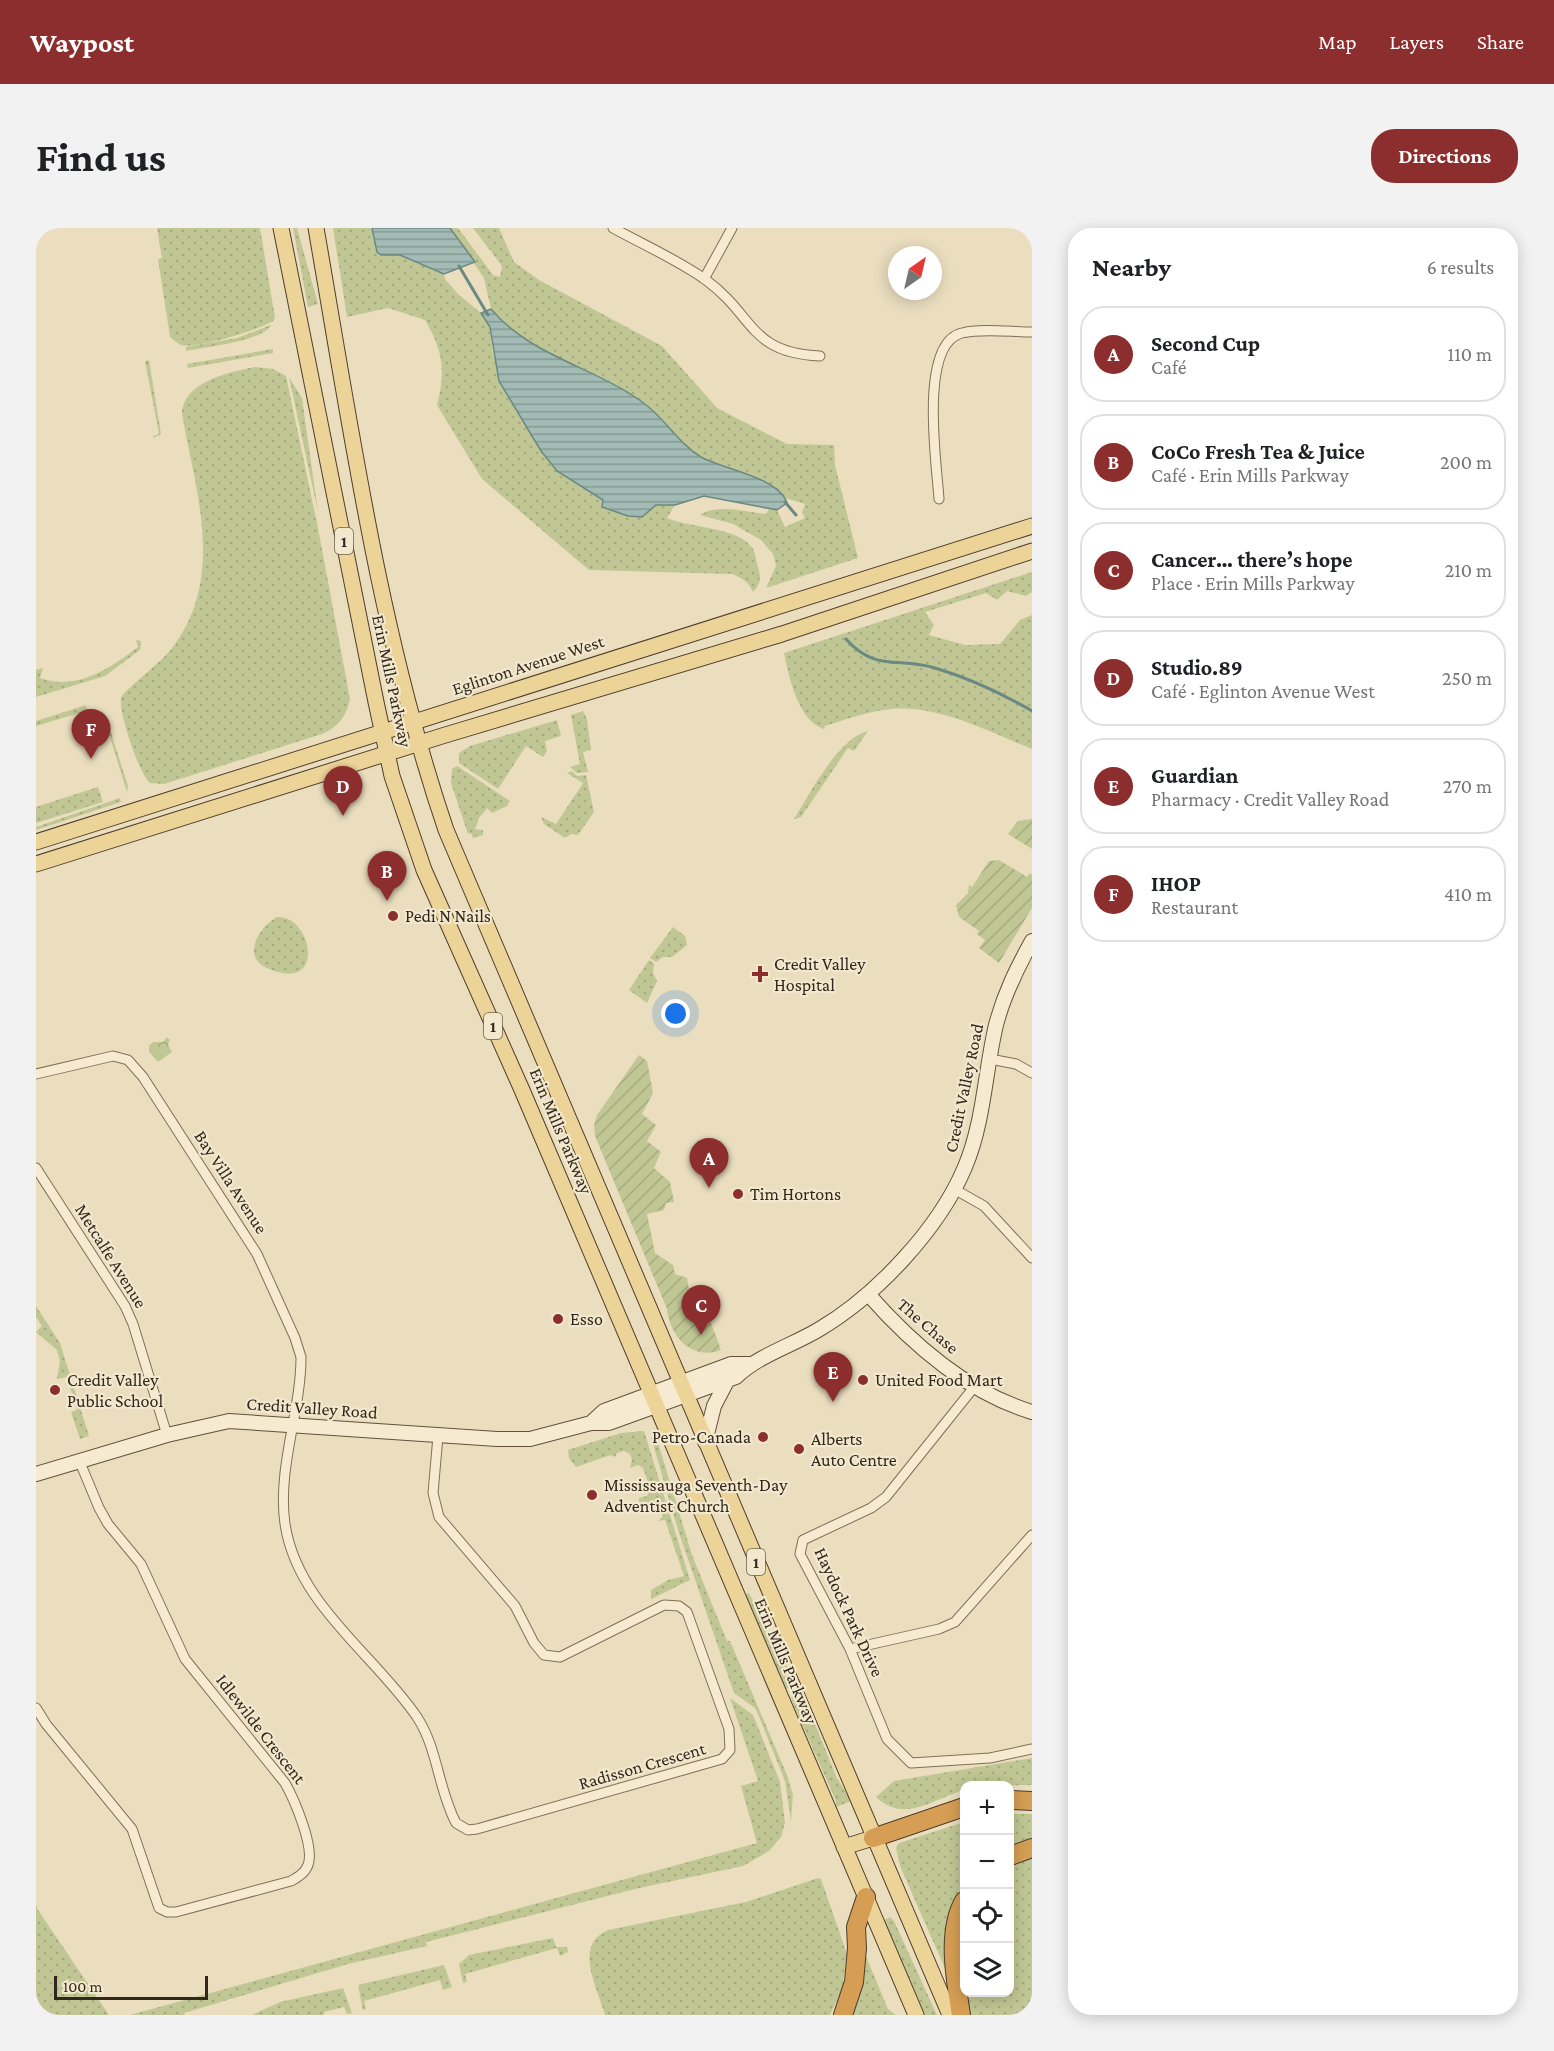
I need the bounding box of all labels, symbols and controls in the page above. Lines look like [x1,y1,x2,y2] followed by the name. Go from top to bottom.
[30,27,134,58] text: Waypost
[1318,30,1357,54] text: Map
[1390,30,1444,54] text: Layers
[1477,30,1524,54] text: Share
[1371,129,1518,183] button: Directions
[36,133,166,180] text: Find us
[888,246,942,300] north arrow
[1092,253,1171,282] text: Nearby
[1427,256,1494,278] text: 6 results
[1151,331,1260,356] text: Second Cup
[1108,343,1119,365] text: A
[1448,343,1492,365] text: 110 m
[1151,356,1187,378] text: Café
[1151,439,1365,464] text: CoCo Fresh Tea & Juice
[1108,451,1119,473] text: B
[1440,451,1492,473] text: 200 m
[1151,464,1349,486] text: Café · Erin Mills Parkway
[335,528,353,554] road number: 1
[1151,547,1353,572] text: Cancer… there’s hope
[1107,559,1120,581] text: C
[1445,559,1492,581] text: 210 m
[1151,572,1355,594] text: Place · Erin Mills Parkway
[368,613,416,750] street label: Erin Mills Parkway
[450,631,607,699] street label: Eglinton Avenue West
[1151,655,1243,680] text: Studio.89
[1107,667,1120,689] text: D
[1442,667,1492,689] text: 250 m
[1151,680,1375,702] text: Café · Eglinton Avenue West
[72,710,110,759] pin: F
[1151,763,1238,788] text: Guardian
[324,766,362,816] pin: D
[1108,775,1119,797] text: E
[1443,775,1492,797] text: 270 m
[1151,788,1389,810] text: Pharmacy · Credit Valley Road
[368,852,406,901] pin: B
[1151,871,1201,896] text: IHOP
[1108,883,1119,905] text: F
[1444,883,1492,905] text: 410 m
[1151,896,1238,918] text: Restaurant
[405,906,491,926] place label: Pedi N Nails
[386,909,400,923] marker: Pedi N Nails
[774,954,866,995] place label: Credit Valley Hospital
[751,965,769,983] marker: Credit Valley Hospital
[661,999,690,1028] your location
[484,1013,502,1039] road number: 1
[941,1021,988,1154] street label: Credit Valley Road
[525,1065,597,1198] street label: Erin Mills Parkway
[190,1127,272,1237] street label: Bay Villa Avenue
[690,1138,728,1188] pin: A
[750,1184,841,1204] place label: Tim Hortons
[731,1187,745,1201] marker: Tim Hortons
[71,1200,151,1312] street label: Metcalfe Avenue
[682,1286,720,1335] pin: C
[893,1294,963,1358] street label: The Chase
[570,1309,603,1329] place label: Esso
[551,1312,565,1326] marker: Esso
[814,1352,852,1402] pin: E
[67,1370,163,1411] place label: Credit Valley Public School
[875,1370,1004,1390] place label: United Food Mart
[856,1373,870,1387] marker: United Food Mart
[48,1383,62,1397] marker: Credit Valley Public School
[246,1393,379,1423] street label: Credit Valley Road
[652,1427,751,1447] place label: Petro-Canada
[811,1429,897,1470] place label: Alberts Auto Centre
[756,1430,770,1444] marker: Petro-Canada
[792,1442,806,1456] marker: Alberts Auto Centre
[604,1475,788,1516] place label: Mississauga Seventh-Day Adventist Church
[585,1488,599,1502] marker: Mississauga Seventh-Day Adventist Church
[810,1544,888,1680] street label: Haydock Park Drive
[747,1549,765,1575] road number: 1
[750,1595,822,1728] street label: Erin Mills Parkway
[212,1670,311,1789] street label: Idlewilde Crescent
[576,1738,709,1794] street label: Radisson Crescent
[960,1781,1014,1997] map controls
[960,1781,1014,1835] button: +
[960,1835,1014,1889] button: −
[960,1889,1014,1943] button: locate
[960,1943,1014,1997] button: layers
[54,1973,208,2000] scale bar
[63,1978,102,1995] text: 100 m

